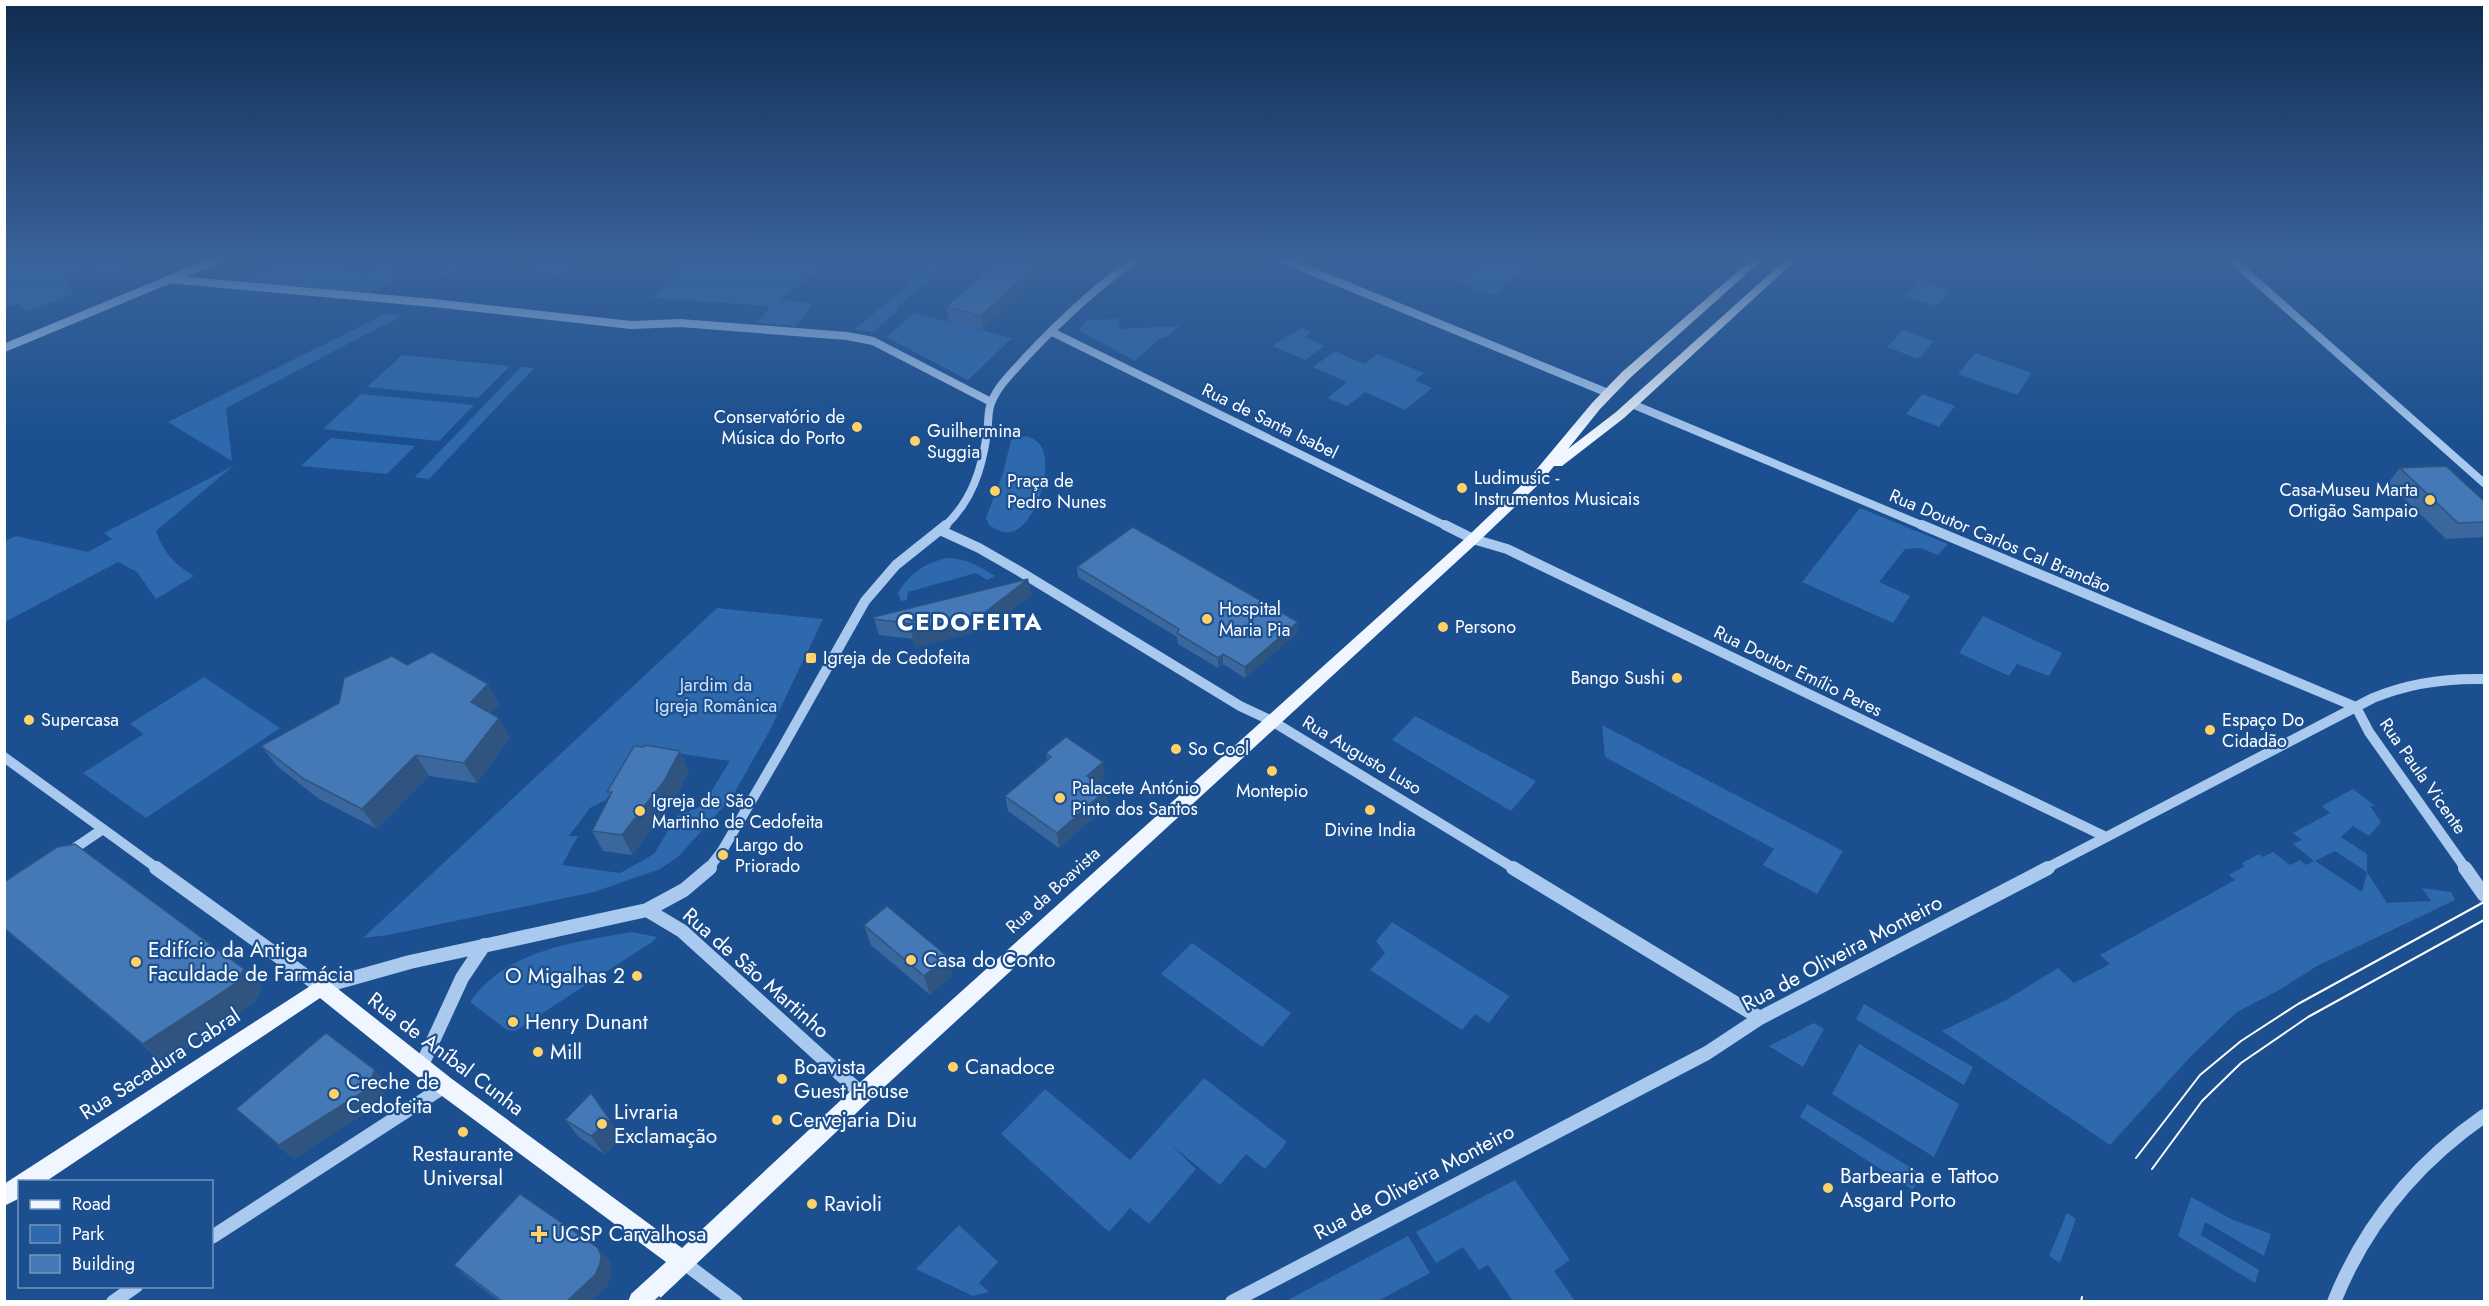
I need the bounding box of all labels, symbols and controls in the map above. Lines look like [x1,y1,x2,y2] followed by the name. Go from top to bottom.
[1197,377,1343,465] street label: Rua de Santa Isabel
[714,404,845,451] place label: Conservatório de Música do Porto
[927,418,1021,465] place label: Guilhermina Suggia
[850,420,864,434] marker: Conservatório de Música do Porto
[908,434,922,448] marker: Guilhermina Suggia
[1474,465,1640,512] place label: Ludimusic - Instrumentos Musicais
[1007,468,1106,515] place label: Praça de Pedro Nunes
[2280,477,2418,524] place label: Casa-Museu Marta Ortigão Sampaio
[1455,481,1469,495] marker: Ludimusic - Instrumentos Musicais
[1885,482,2115,600] street label: Rua Doutor Carlos Cal Brandão
[988,484,1002,498] marker: Praça de Pedro Nunes
[2423,493,2437,507] marker: Casa-Museu Marta Ortigão Sampaio
[1219,596,1290,643] place label: Hospital Maria Pia
[897,604,1043,639] district label: CEDOFEITA
[1200,612,1214,626] marker: Hospital Maria Pia
[1455,614,1516,640] place label: Persono
[1709,619,1887,723] street label: Rua Doutor Emílio Peres
[1436,620,1450,634] marker: Persono
[823,645,970,671] place label: Igreja de Cedofeita
[804,651,818,665] marker: Igreja de Cedofeita
[1571,665,1665,691] place label: Bango Sushi
[1670,671,1684,685] marker: Bango Sushi
[655,672,777,719] park label: Jardim da Igreja Românica
[41,707,119,733] place label: Supercasa
[2222,707,2304,754] place label: Espaço Do Cidadão
[1297,709,1427,801] street label: Rua Augusto Luso
[22,713,36,727] marker: Supercasa
[2373,713,2473,839] street label: Rua Paula Vicente
[2203,723,2217,737] marker: Espaço Do Cidadão
[1188,736,1249,762] place label: So Cool
[1169,742,1183,756] marker: So Cool
[1265,764,1279,778] marker: Montepio
[1072,775,1199,822] place label: Palacete António Pinto dos Santos
[1236,778,1308,804] place label: Montepio
[652,788,823,835] place label: Igreja de São Martinho de Cedofeita
[1053,791,1067,805] marker: Palacete António Pinto dos Santos
[1363,803,1377,817] marker: Divine India
[633,804,647,818] marker: Igreja de São Martinho de Cedofeita
[1324,817,1416,843] place label: Divine India
[735,832,803,879] place label: Largo do Priorado
[1000,840,1106,940] street label: Rua da Boavista
[716,848,730,862] marker: Largo do Priorado
[1736,887,1948,1019] street label: Rua de Oliveira Monteiro
[676,901,836,1045] street label: Rua de São Martinho
[148,935,353,989] place label: Edifício da Antiga Faculdade de Farmácia
[923,945,1055,975] place label: Casa do Conto
[904,953,918,967] marker: Casa do Conto
[129,955,143,969] marker: Edifício da Antiga Faculdade de Farmácia
[505,961,625,991] place label: O Migalhas 2
[630,969,644,983] marker: O Migalhas 2
[361,985,531,1123] street label: Rua de Aníbal Cunha
[74,1001,246,1127] street label: Rua Sacadura Cabral
[525,1007,648,1037] place label: Henry Dunant
[506,1015,520,1029] marker: Henry Dunant
[550,1037,582,1067] place label: Mill
[531,1045,545,1059] marker: Mill
[794,1052,909,1106] place label: Boavista Guest House
[965,1052,1055,1082] place label: Canadoce
[946,1060,960,1074] marker: Canadoce
[346,1067,439,1121] place label: Creche de Cedofeita
[775,1072,789,1086] marker: Boavista Guest House
[327,1087,341,1101] marker: Creche de Cedofeita
[614,1097,717,1151] place label: Livraria Exclamação
[789,1105,917,1135] place label: Cervejaria Diu
[770,1113,784,1127] marker: Cervejaria Diu
[1308,1116,1520,1248] street label: Rua de Oliveira Monteiro
[595,1117,609,1131] marker: Livraria Exclamação
[456,1125,470,1139] marker: Restaurante Universal
[412,1139,514,1193] place label: Restaurante Universal
[1840,1161,1999,1215] place label: Barbearia e Tattoo Asgard Porto
[18,1180,213,1288] legend
[1821,1181,1835,1195] marker: Barbearia e Tattoo Asgard Porto
[824,1189,882,1219] place label: Ravioli
[72,1191,111,1217] text: Road
[805,1197,819,1211] marker: Ravioli
[552,1219,706,1249] place label: UCSP Carvalhosa
[72,1221,104,1247] text: Park
[530,1225,548,1243] marker: UCSP Carvalhosa
[72,1251,135,1277] text: Building

